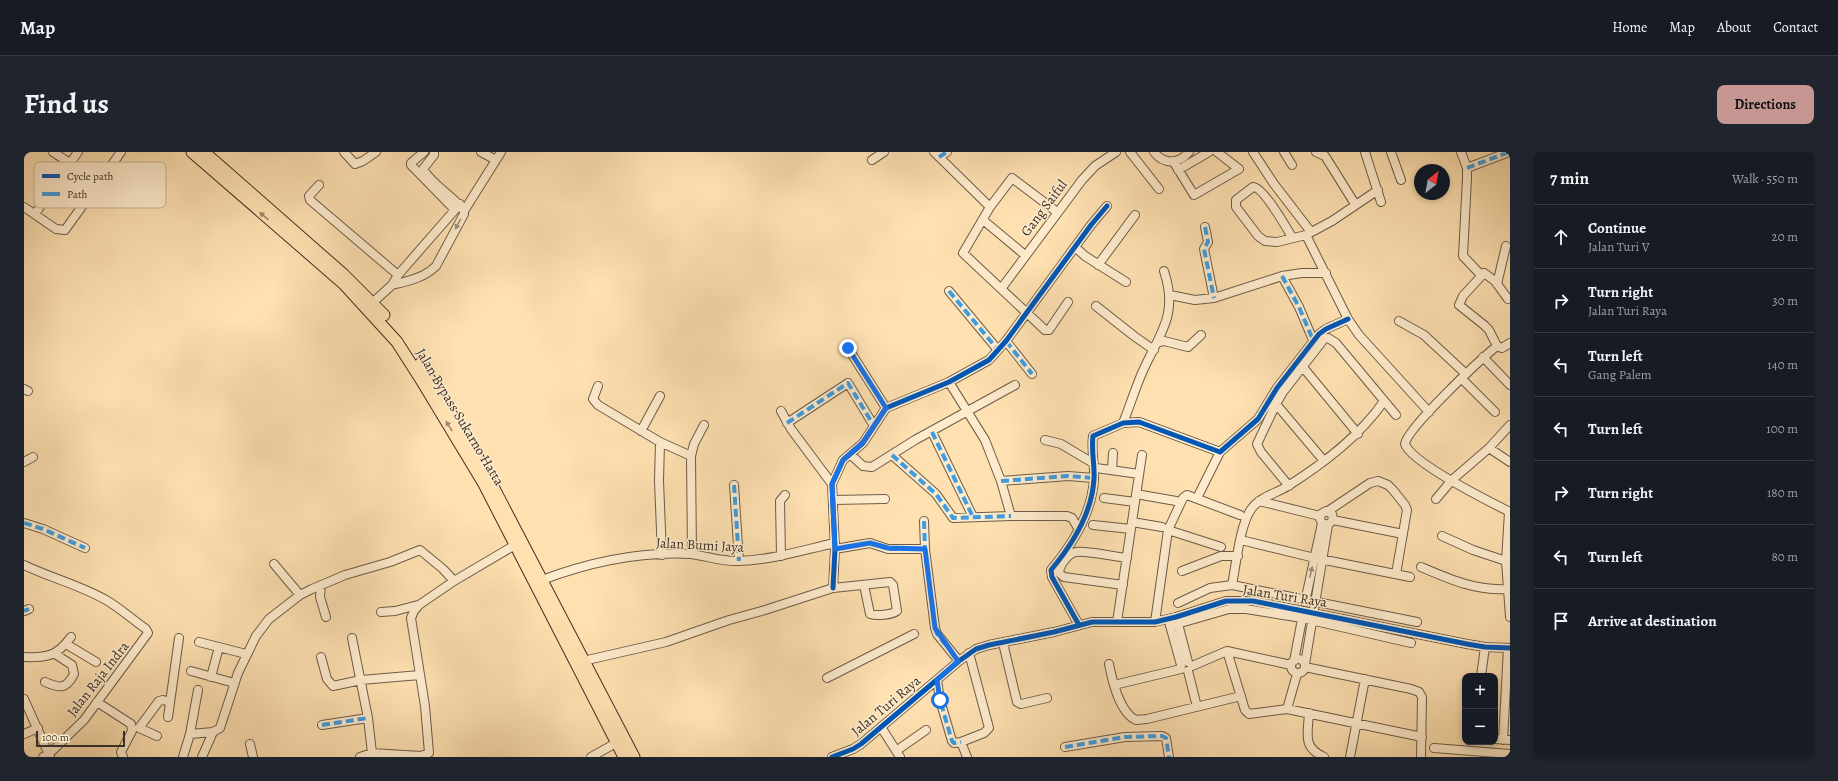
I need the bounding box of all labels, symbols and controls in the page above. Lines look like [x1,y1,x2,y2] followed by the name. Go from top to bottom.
[20,15,55,41] text: Map
[1612,18,1647,37] text: Home
[1669,18,1695,37] text: Map
[1717,18,1751,37] text: About
[1773,18,1818,37] text: Contact
[24,85,109,123] text: Find us
[1717,85,1814,124] button: Directions
[34,162,166,208] legend
[1414,164,1450,200] north arrow
[1550,167,1589,190] text: 7 min
[67,169,114,184] text: Cycle path
[1732,170,1798,187] text: Walk · 550 m
[1016,175,1072,240] street label: Gang Saiful
[67,187,88,202] text: Path
[259,212,270,221] one-way arrow
[455,218,462,230] one-way arrow
[1588,218,1646,238] text: Continue
[1550,226,1572,248] icon: ahead
[1772,228,1798,245] text: 20 m
[1588,238,1650,255] text: Jalan Turi V
[1588,282,1653,302] text: Turn right
[1550,290,1572,312] icon: right
[1772,292,1798,309] text: 30 m
[1588,302,1667,319] text: Jalan Turi Raya
[839,339,857,357] route end
[411,345,509,490] street label: Jalan Bypass Sukarno Hatta
[1588,346,1643,366] text: Turn left
[1550,354,1572,376] icon: left
[1767,356,1798,373] text: 140 m
[1588,366,1652,383] text: Gang Palem
[1550,418,1572,440] icon: left
[1588,419,1643,439] text: Turn left
[1766,420,1798,437] text: 100 m
[445,421,453,431] one-way arrow
[1550,482,1572,504] icon: right
[1588,483,1653,503] text: Turn right
[1767,484,1798,501] text: 180 m
[655,533,745,557] street label: Jalan Bumi Jaya
[1550,546,1572,568] icon: left
[1588,547,1643,567] text: Turn left
[1771,548,1798,565] text: 80 m
[1309,566,1315,578] one-way arrow
[1242,580,1329,612] street label: Jalan Turi Raya
[1550,610,1572,632] icon: arrive
[1588,611,1717,631] text: Arrive at destination
[63,637,134,721] street label: Jalan Raja Indra
[847,671,925,741] street label: Jalan Turi Raya
[1462,673,1498,745] map controls
[1462,673,1498,709] button: +
[931,691,949,709] route start
[1462,709,1498,745] button: −
[36,729,125,748] scale bar
[42,730,69,745] text: 100 m

